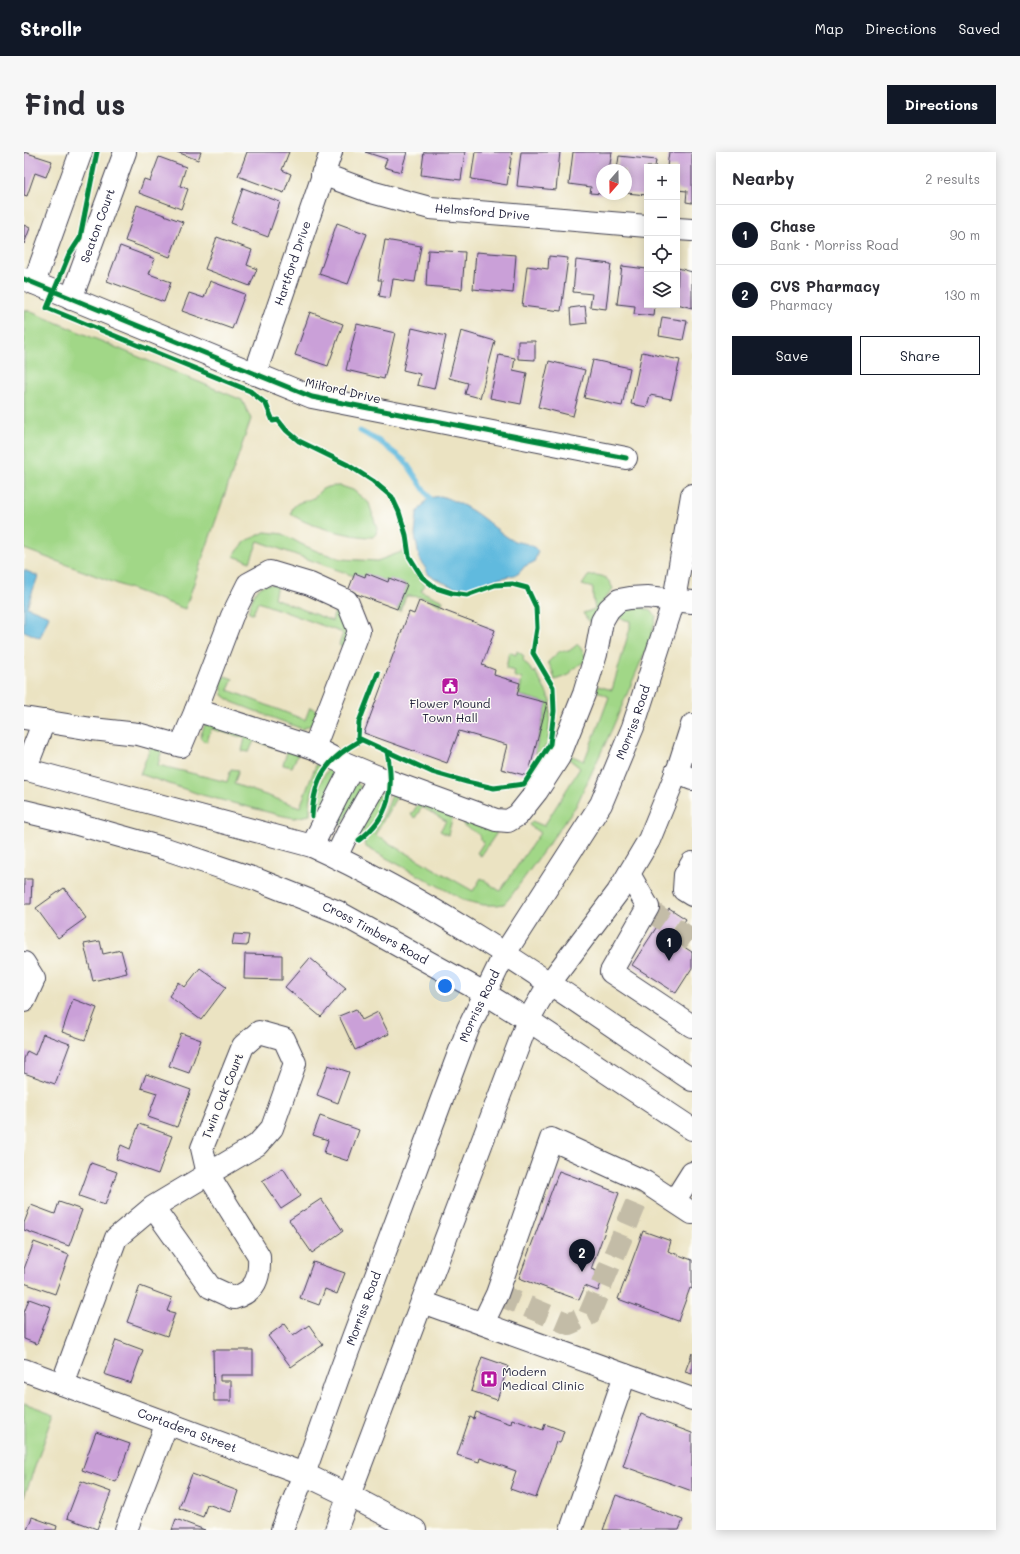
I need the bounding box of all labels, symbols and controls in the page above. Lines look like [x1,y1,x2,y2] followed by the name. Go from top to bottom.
[20,16,82,41] text: Strollr
[815,19,843,38] text: Map
[865,19,936,38] text: Directions
[958,19,1000,38] text: Saved
[887,85,996,124] button: Directions
[24,86,125,122] text: Find us
[596,164,632,200] north arrow
[644,164,680,308] map controls
[644,164,680,200] button: +
[732,167,794,189] text: Nearby
[925,170,980,187] text: 2 results
[76,186,118,265] street label: Seaton Court
[434,199,531,223] street label: Helmsford Drive
[644,200,680,236] button: −
[770,216,816,236] text: Chase
[270,219,314,307] street label: Hartford Drive
[742,226,748,243] text: 1
[950,226,980,243] text: 90 m
[644,236,680,272] button: locate
[770,236,899,253] text: Bank · Morriss Road
[644,272,680,308] button: layers
[770,276,880,296] text: CVS Pharmacy
[741,286,749,303] text: 2
[944,286,980,303] text: 130 m
[770,296,833,313] text: Pharmacy
[732,336,852,375] button: Save
[860,336,980,375] button: Share
[304,374,383,407] street label: Milford Drive
[440,676,460,696] public building icon: Flower Mound Town Hall
[611,683,653,762] street label: Morriss Road
[410,695,491,725] place label: Flower Mound Town Hall
[320,898,432,968] street label: Cross Timbers Road
[656,928,682,961] pin: 1
[455,967,503,1044] street label: Morriss Road
[435,976,455,996] your location
[198,1050,247,1141] street label: Twin Oak Court
[569,1239,595,1272] pin: 2
[342,1269,384,1348] street label: Morriss Road
[502,1363,584,1393] place label: Modern Medical Clinic
[479,1369,499,1389] hospital icon: Modern Medical Clinic
[135,1404,240,1455] street label: Cortadera Street

